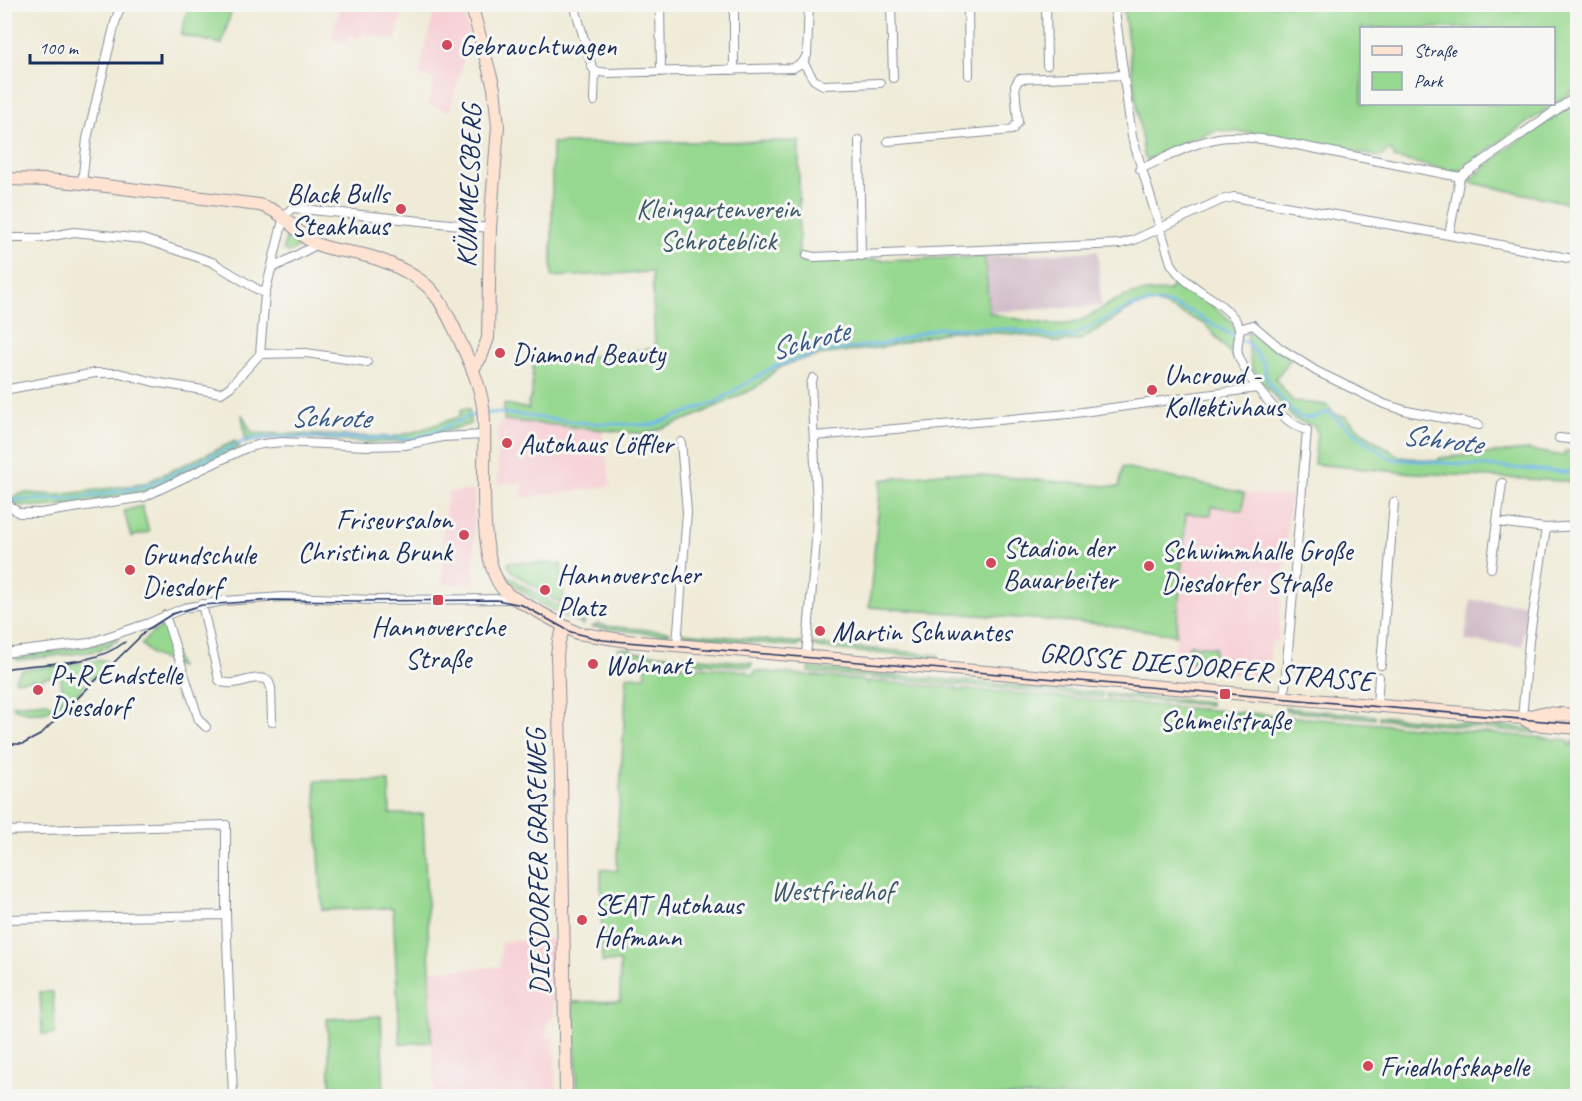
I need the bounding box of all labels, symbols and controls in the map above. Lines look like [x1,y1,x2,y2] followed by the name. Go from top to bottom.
[30,27,162,65] scale bar
[1360,27,1555,105] legend
[459,28,617,63] place label: Gebrauchtwagen
[39,37,80,59] text: 100 m
[440,38,454,52] marker: Gebrauchtwagen
[1414,40,1458,62] text: Straße
[1414,70,1444,92] text: Park
[448,101,489,268] street label: KÜMMELSBERG
[287,176,391,243] place label: Black Bulls Steakhaus
[636,191,801,258] park label: Kleingartenverein Schroteblick
[394,202,408,216] marker: Black Bulls Steakhaus
[766,310,856,369] water label: Schrote
[512,336,668,371] place label: Diamond Beauty
[493,346,507,360] marker: Diamond Beauty
[1164,357,1286,424] place label: Uncrowd - Kollektivhaus
[1145,383,1159,397] marker: Uncrowd - Kollektivhaus
[290,397,374,437] water label: Schrote
[1400,415,1488,463] water label: Schrote
[519,426,676,461] place label: Autohaus Löffler
[500,436,514,450] marker: Autohaus Löffler
[298,502,454,569] place label: Friseursalon Christina Brunk
[457,528,471,542] marker: Friseursalon Christina Brunk
[1003,530,1120,597] place label: Stadion der Bauarbeiter
[1161,533,1354,600] place label: Schwimmhalle Große Diesdorfer Straße
[142,537,258,604] place label: Grundschule Diesdorf
[984,556,998,570] marker: Stadion der Bauarbeiter
[557,557,703,624] place label: Hannoverscher Platz
[1142,559,1156,573] marker: Schwimmhalle Große Diesdorfer Straße
[123,563,137,577] marker: Grundschule Diesdorf
[538,583,552,597] marker: Hannoverscher Platz
[431,593,445,607] marker: Hannoversche Straße
[371,609,507,676] place label: Hannoversche Straße
[832,614,1014,649] place label: Martin Schwantes
[813,624,827,638] marker: Martin Schwantes
[1038,635,1377,699] street label: GROSSE DIESDORFER STRASSE
[605,647,694,682] place label: Wohnart
[50,657,184,724] place label: P+R Endstelle Diesdorf
[586,657,600,671] marker: Wohnart
[31,683,45,697] marker: P+R Endstelle Diesdorf
[1218,687,1232,701] marker: Schmeilstraße
[1159,703,1292,738] place label: Schmeilstraße
[518,726,557,995] street label: DIESDORFER GRASEWEG
[771,873,899,908] park label: Westfriedhof
[594,887,745,954] place label: SEAT Autohaus Hofmann
[575,913,589,927] marker: SEAT Autohaus Hofmann
[1380,1049,1531,1084] place label: Friedhofskapelle
[1361,1059,1375,1073] marker: Friedhofskapelle

